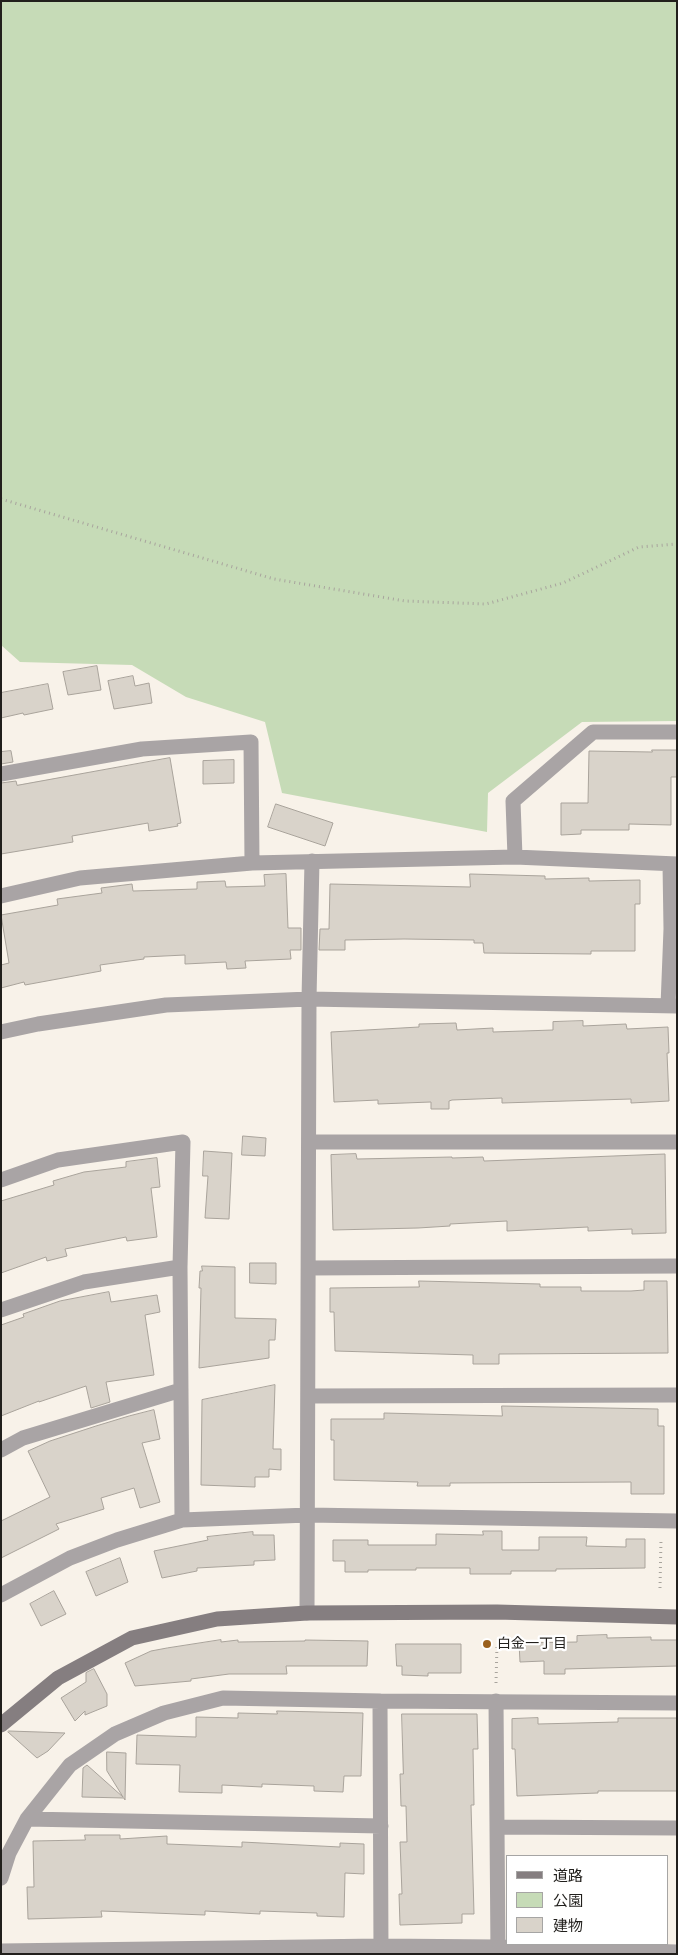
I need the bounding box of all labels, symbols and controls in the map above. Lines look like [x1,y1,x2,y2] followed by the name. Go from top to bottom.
[497,1636,567,1652] place label: 白金一丁目
[481,1638,493,1650] marker: 白金一丁目
[506,1855,668,1945] legend
[553,1867,583,1885] text: 道路
[553,1892,583,1910] text: 公園
[553,1917,583,1935] text: 建物

